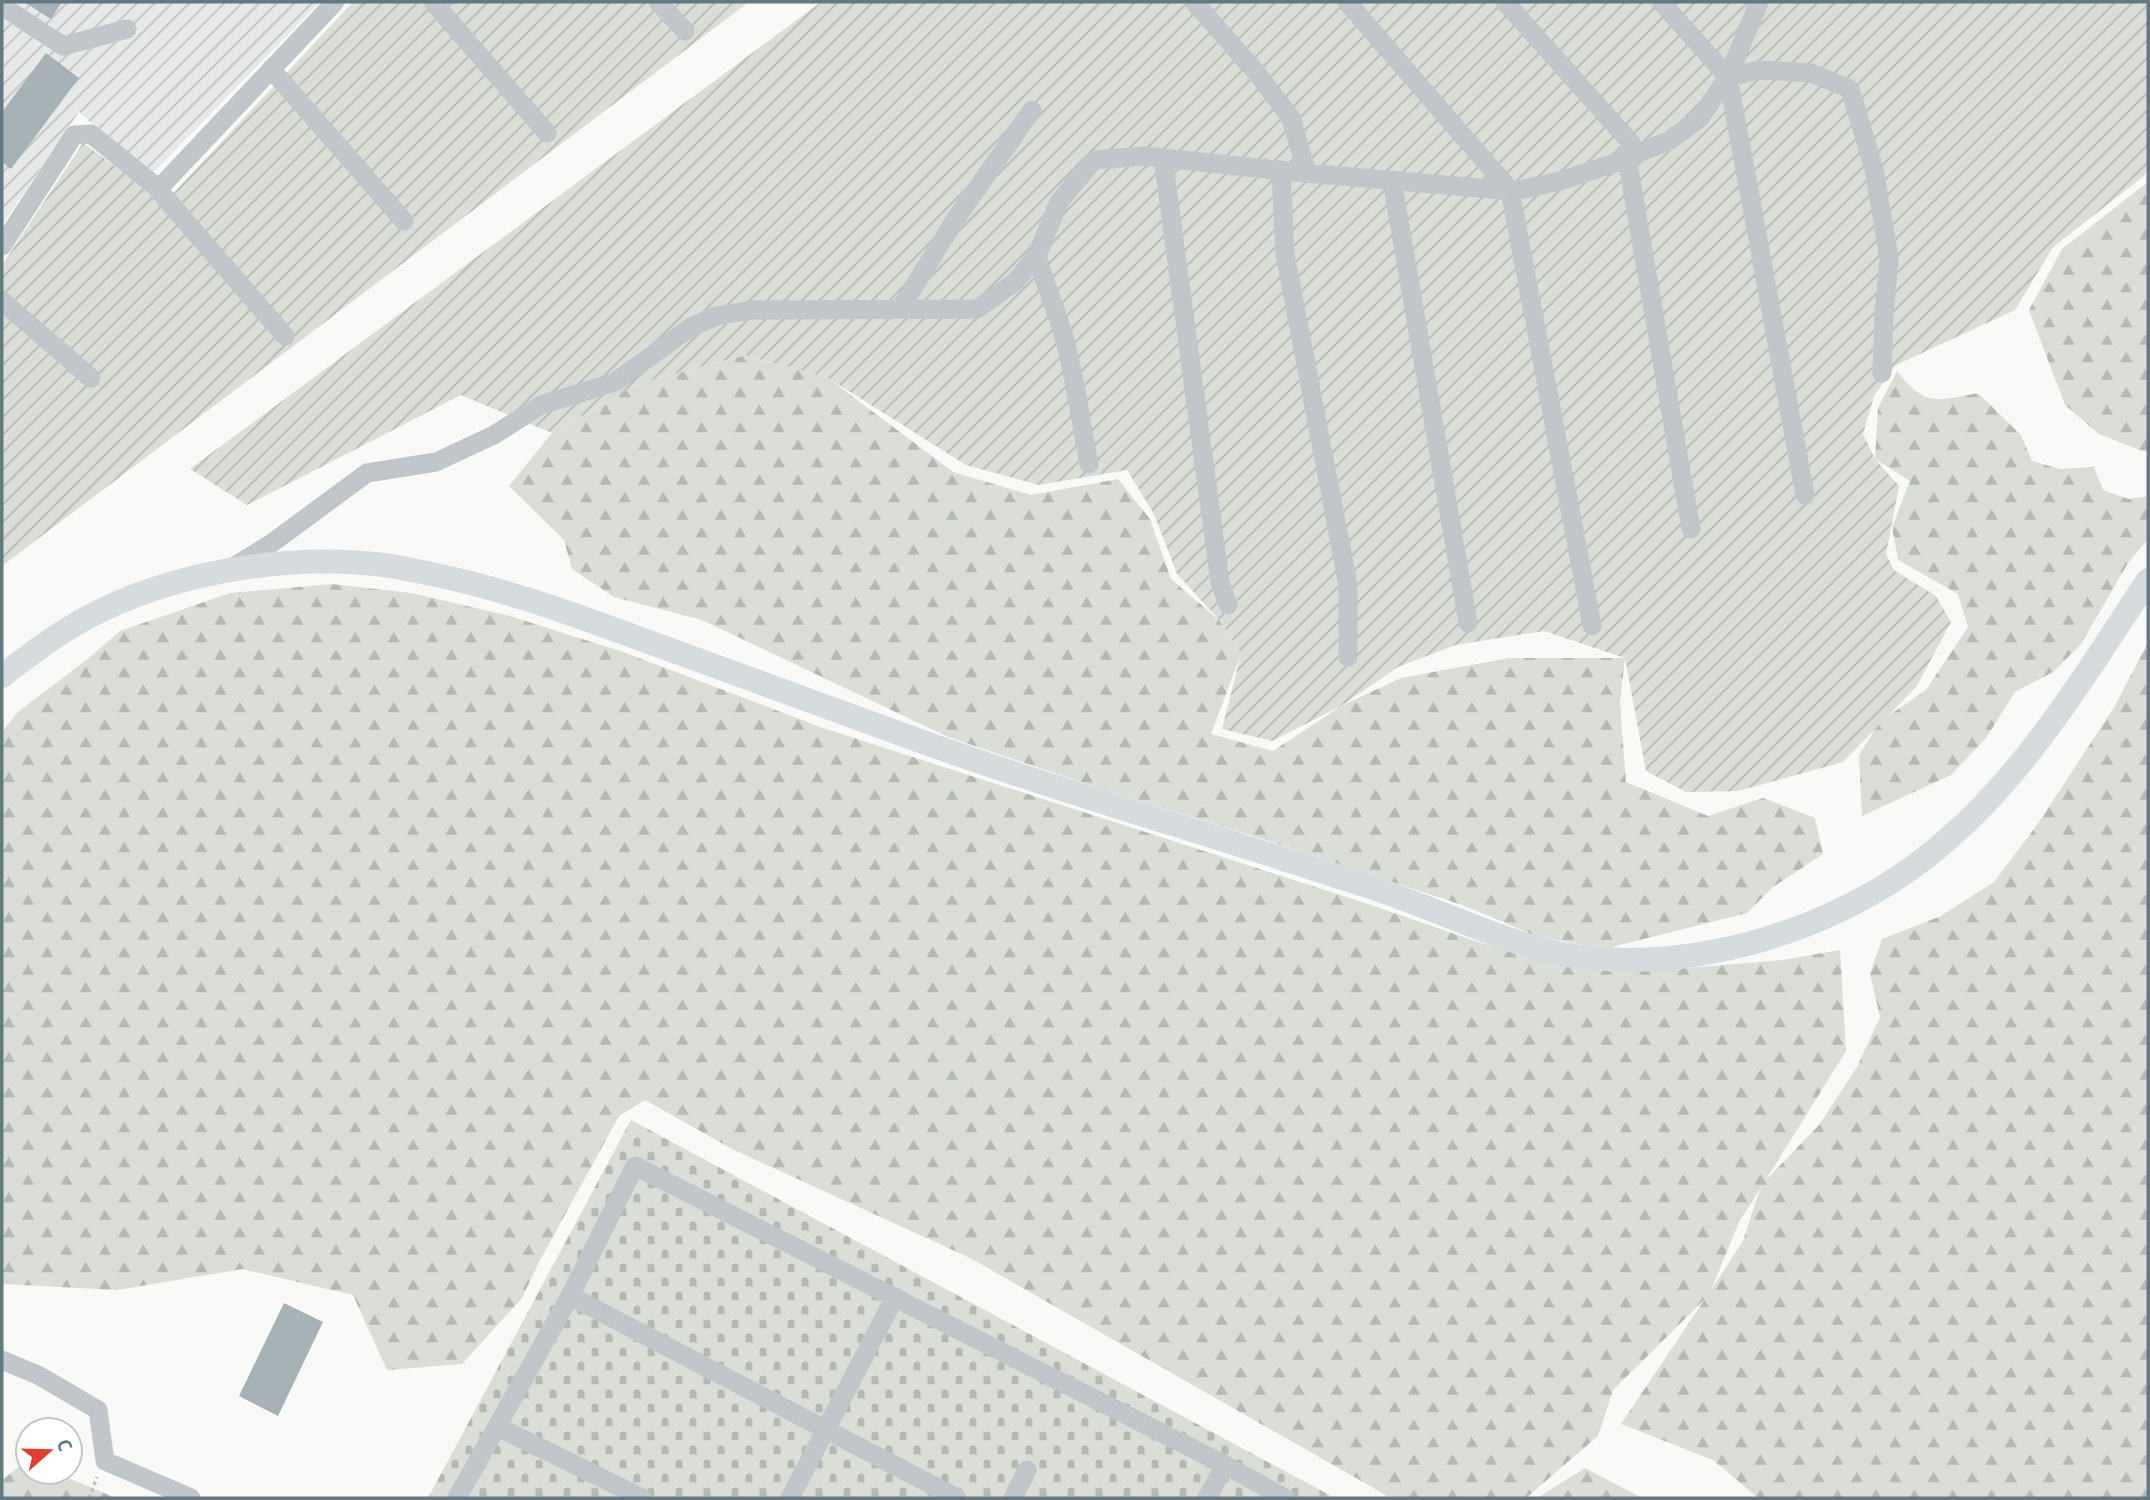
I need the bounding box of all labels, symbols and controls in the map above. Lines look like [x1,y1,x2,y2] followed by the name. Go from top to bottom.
[14,1416,84,1486] north arrow
[52,1436,78,1455] text: С

